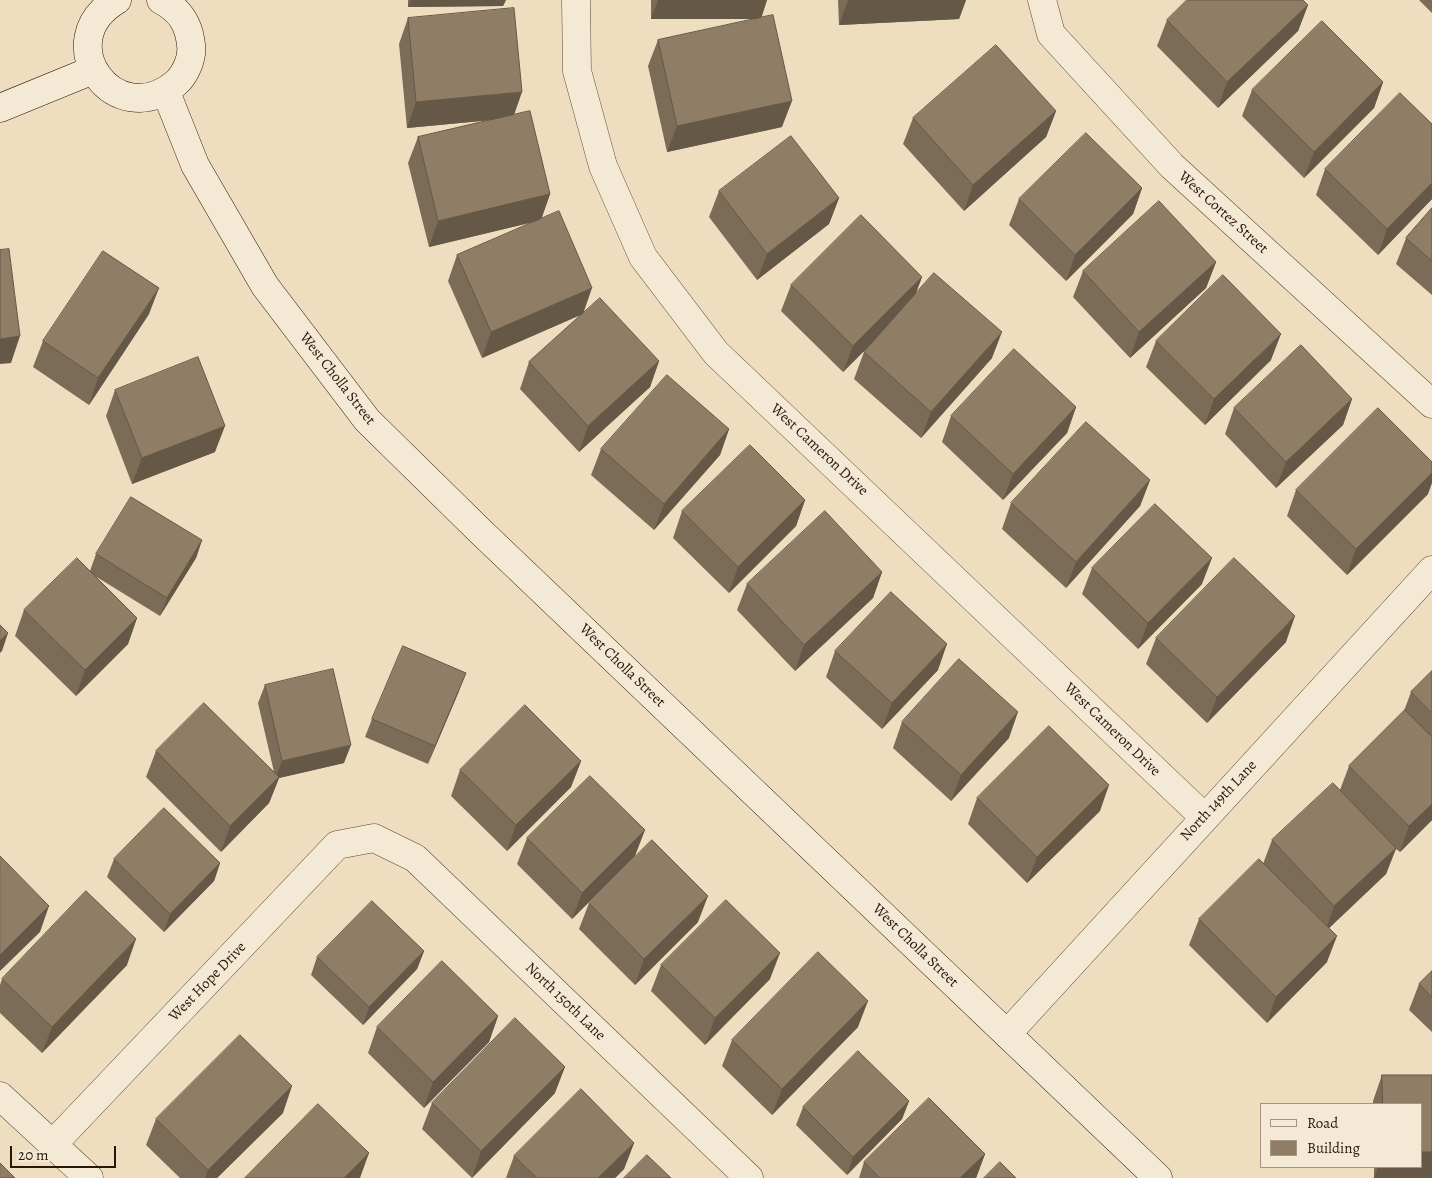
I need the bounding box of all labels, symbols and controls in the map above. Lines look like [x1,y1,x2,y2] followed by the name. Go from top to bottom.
[1175,168,1271,258] street label: West Cortez Street
[295,329,379,429] street label: West Cholla Street
[766,400,872,500] street label: West Cameron Drive
[575,620,669,712] street label: West Cholla Street
[1060,679,1164,781] street label: West Cameron Drive
[1177,757,1261,845] street label: North 149th Lane
[868,900,962,992] street label: West Cholla Street
[166,939,250,1025] street label: West Hope Drive
[521,959,609,1045] street label: North 150th Lane
[1260,1103,1422,1168] legend
[1307,1113,1338,1133] text: Road
[12,1136,119,1168] scale bar
[1307,1138,1360,1158] text: Building
[18,1145,49,1165] text: 20 m

